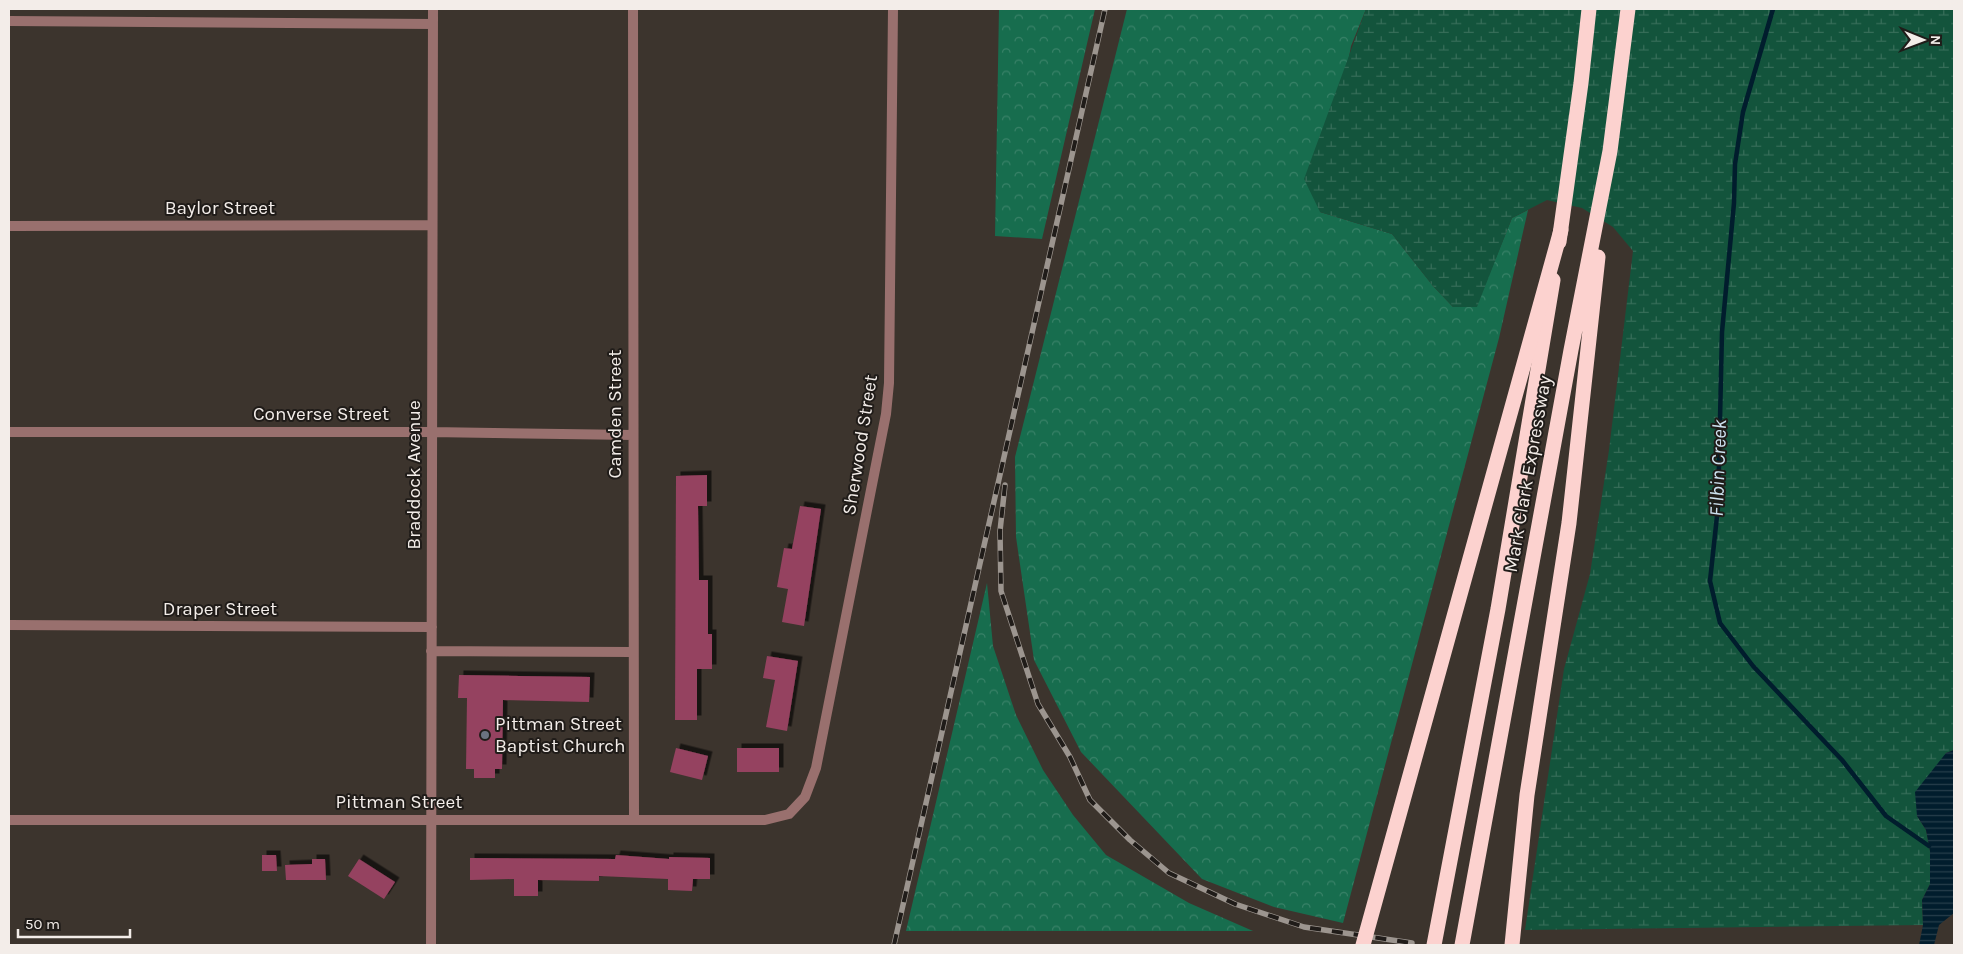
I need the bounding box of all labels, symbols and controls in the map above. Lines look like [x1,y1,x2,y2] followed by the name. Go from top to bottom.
[1898,15,1948,65] north arrow
[1927,35,1944,45] text: N
[165,197,275,219] street label: Baylor Street
[604,349,626,479] street label: Camden Street
[838,373,882,517] street label: Sherwood Street
[1500,374,1556,574] street label: Mark Clark Expressway
[403,400,425,550] street label: Braddock Avenue
[253,403,389,425] street label: Converse Street
[1705,418,1731,517] water label: Filbin Creek
[163,598,277,620] street label: Draper Street
[495,713,626,757] place label: Pittman Street Baptist Church
[479,729,491,741] marker: Pittman Street Baptist Church
[336,791,462,813] street label: Pittman Street
[18,906,130,938] scale bar
[25,915,60,933] text: 50 m

